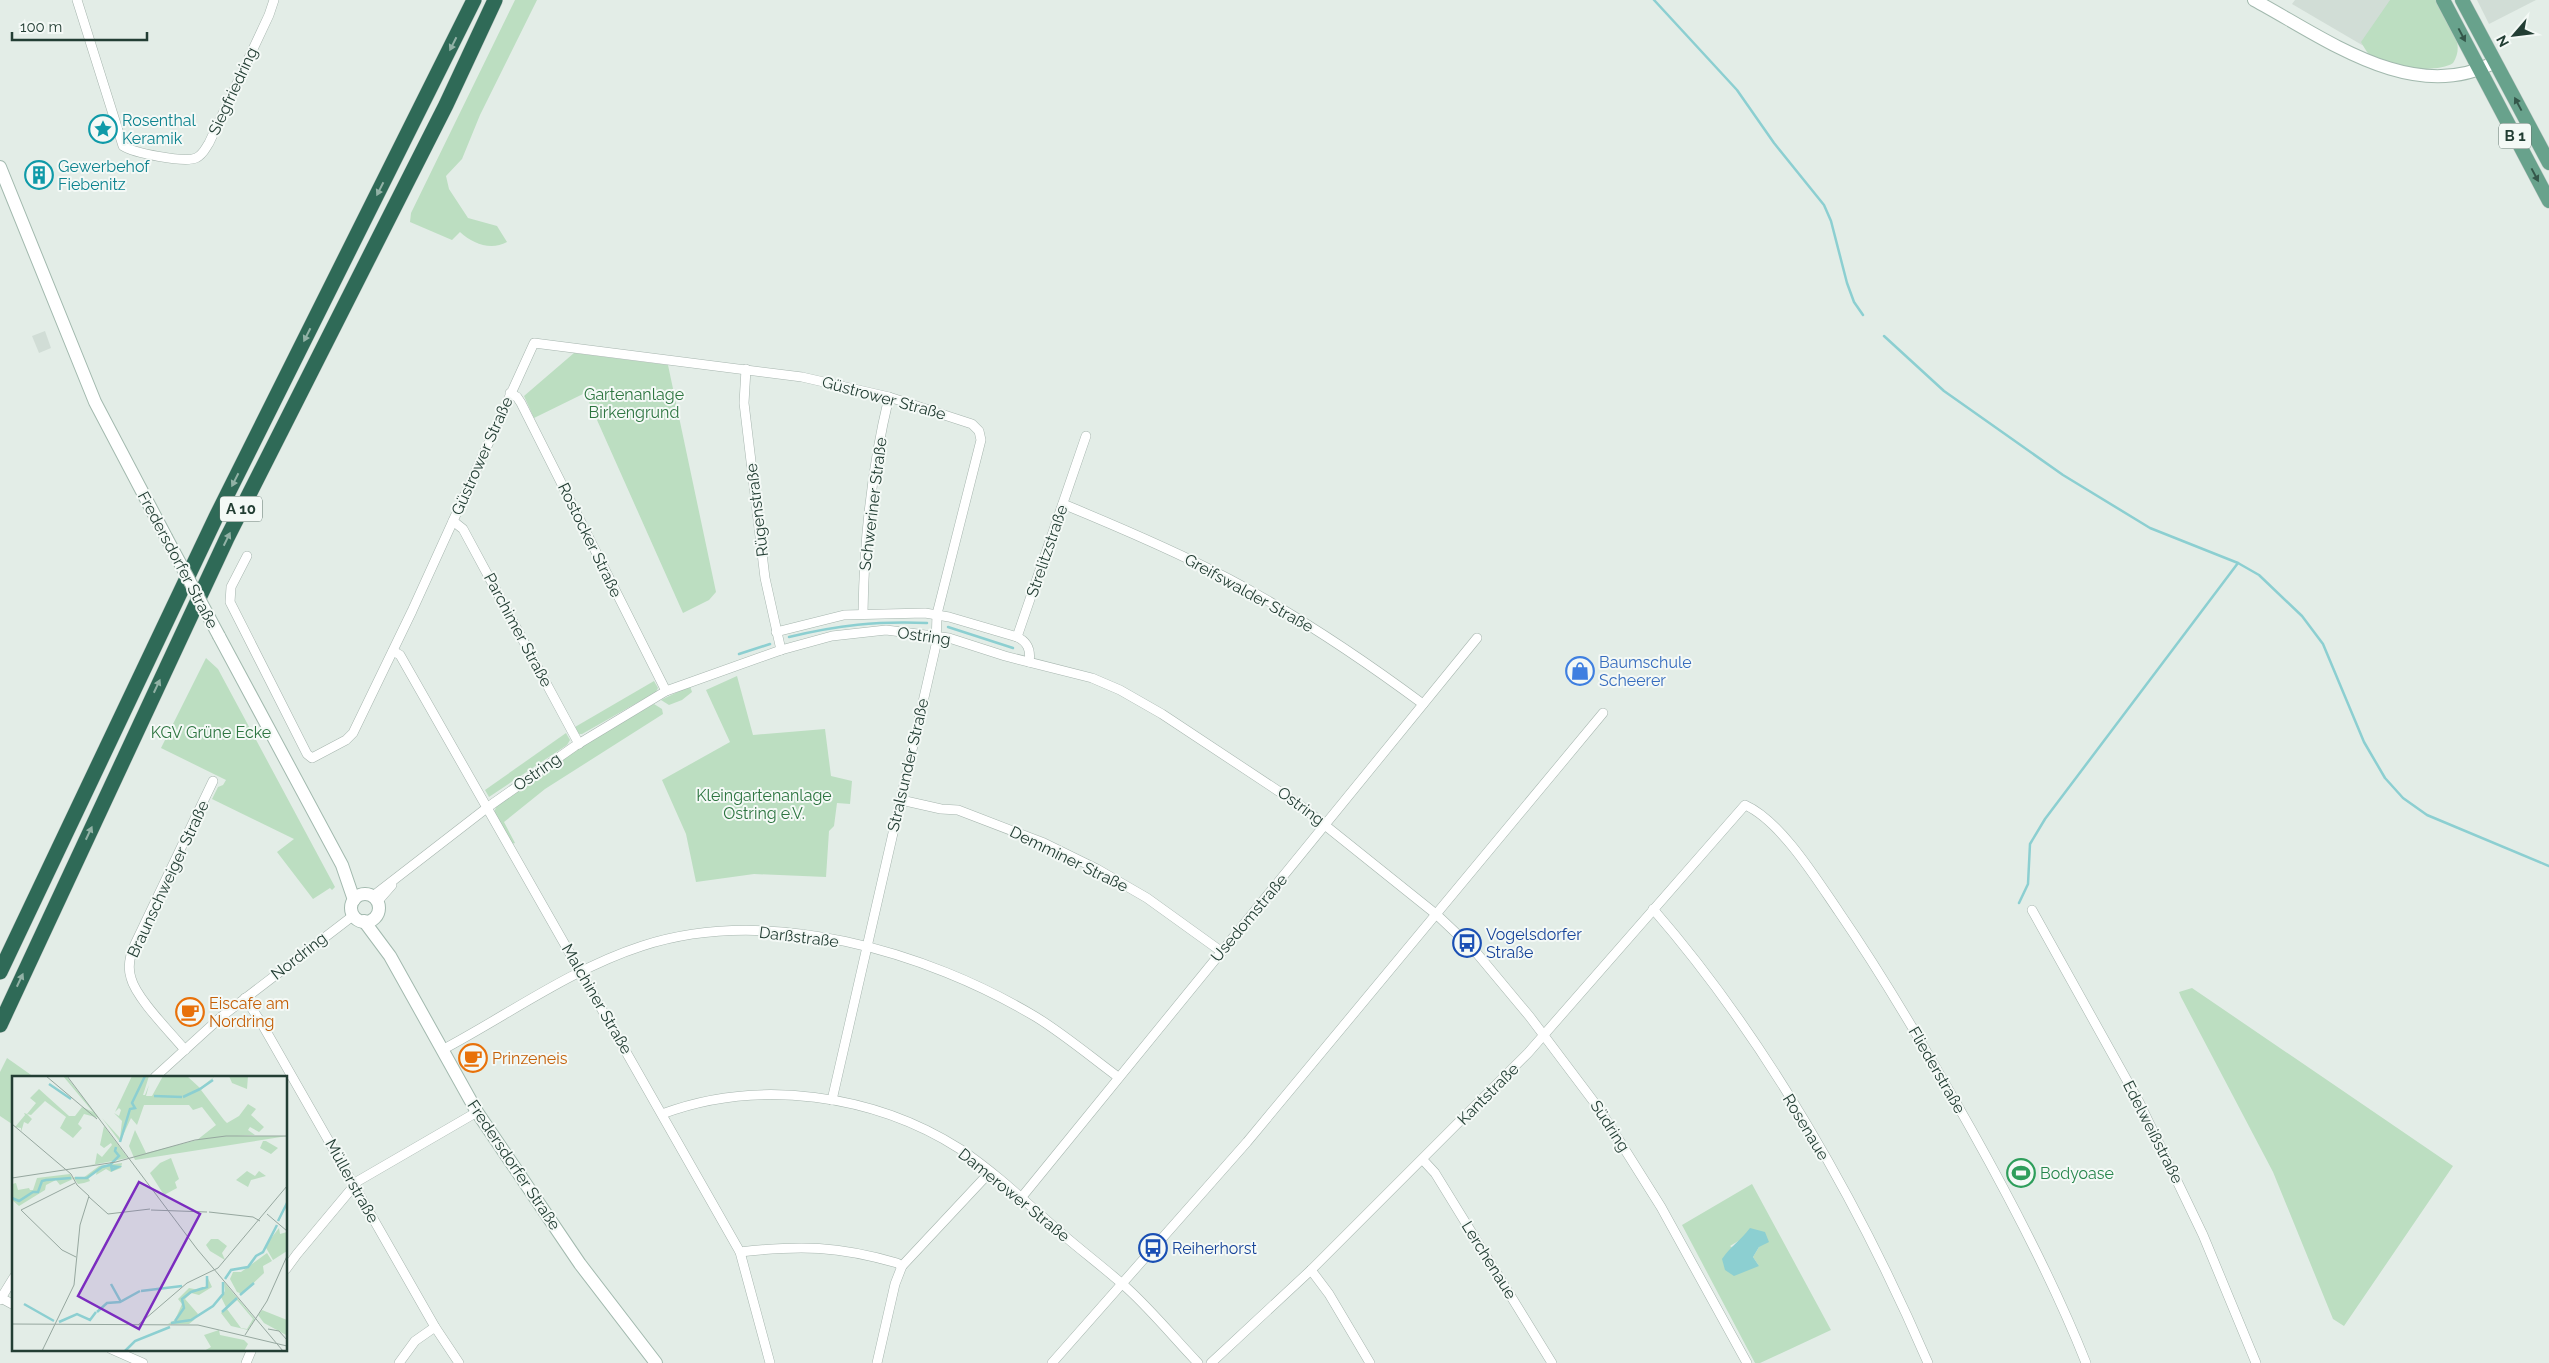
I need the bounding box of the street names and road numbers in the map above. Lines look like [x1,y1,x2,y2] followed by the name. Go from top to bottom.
[204,44,262,138] street label: Siegfriedring
[2499,124,2531,148] road number: B 1
[820,372,948,424] street label: Güstrower Straße
[447,394,517,518] street label: Güstrower Straße
[855,436,891,572] street label: Schweriner Straße
[742,462,772,558] street label: Rügenstraße
[554,480,626,600] street label: Rostocker Straße
[134,488,222,632] street label: Fredersdorfer Straße
[220,496,262,522] road number: A 10
[1022,502,1072,600] street label: Strelitzstraße
[1181,550,1317,636] street label: Greifswalder Straße
[480,570,556,690] street label: Parchimer Straße
[896,623,952,649] street label: Ostring
[883,696,933,834] street label: Stralsunder Straße
[510,749,564,795] street label: Ostring
[1274,783,1328,829] street label: Ostring
[123,797,213,961] street label: Braunschweiger Straße
[1007,822,1131,896] street label: Demminer Straße
[1207,870,1291,966] street label: Usedomstraße
[758,923,840,951] street label: Darßstraße
[267,928,331,984] street label: Nordring
[558,941,636,1057] street label: Malchiner Straße
[1904,1023,1970,1117] street label: Fliederstraße
[1453,1059,1523,1129] street label: Kantstraße
[2119,1077,2187,1187] street label: Edelweißstraße
[1779,1090,1833,1164] street label: Rosenaue
[463,1096,565,1234] street label: Fredersdorfer Straße
[1586,1097,1634,1155] street label: Südring
[321,1136,383,1226] street label: Müllerstraße
[955,1144,1073,1246] street label: Damerower Straße
[1458,1217,1520,1303] street label: Lerchenaue

